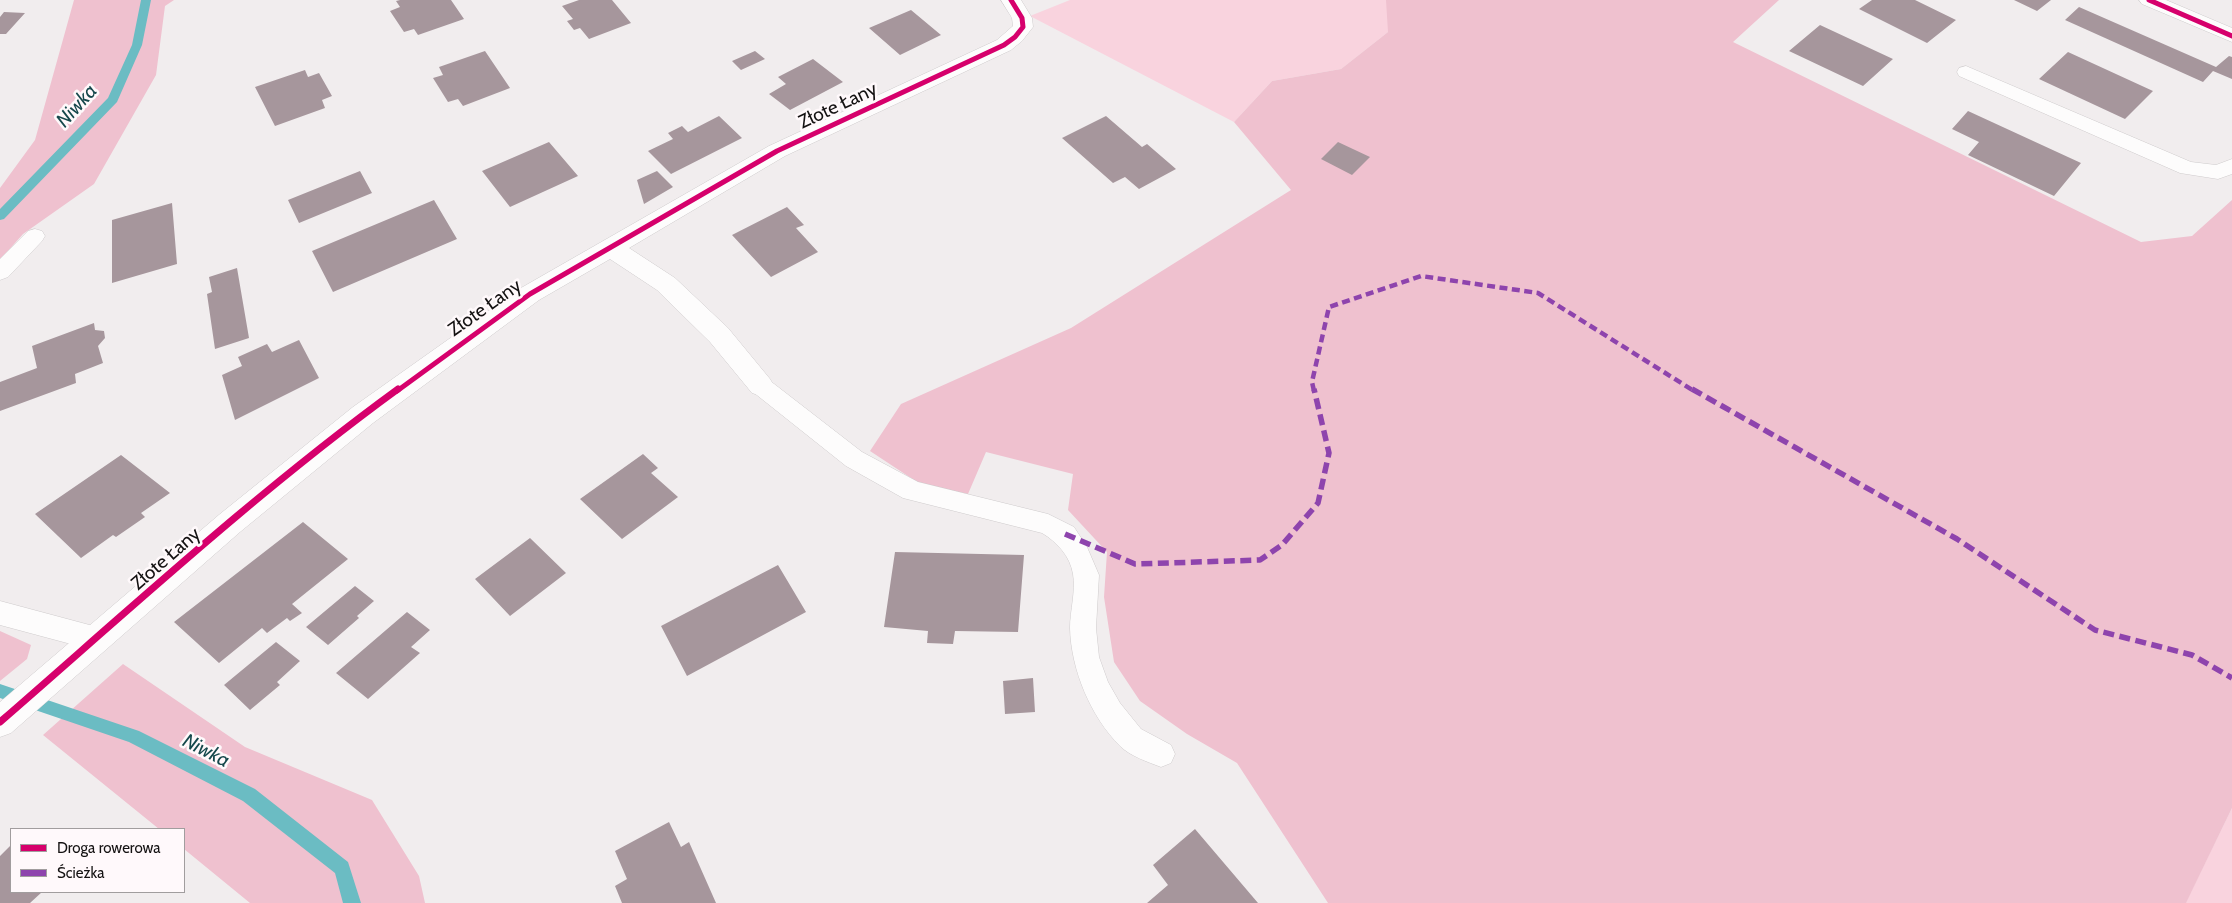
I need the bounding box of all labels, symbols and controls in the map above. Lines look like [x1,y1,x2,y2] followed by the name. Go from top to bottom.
[795,78,881,134] street label: Złote Łany
[51,79,103,133] water label: Niwka
[444,275,526,341] street label: Złote Łany
[127,523,205,595] street label: Złote Łany
[178,729,234,773] water label: Niwka
[10,828,185,893] legend
[57,839,161,857] text: Droga rowerowa
[57,864,104,882] text: Ścieżka

